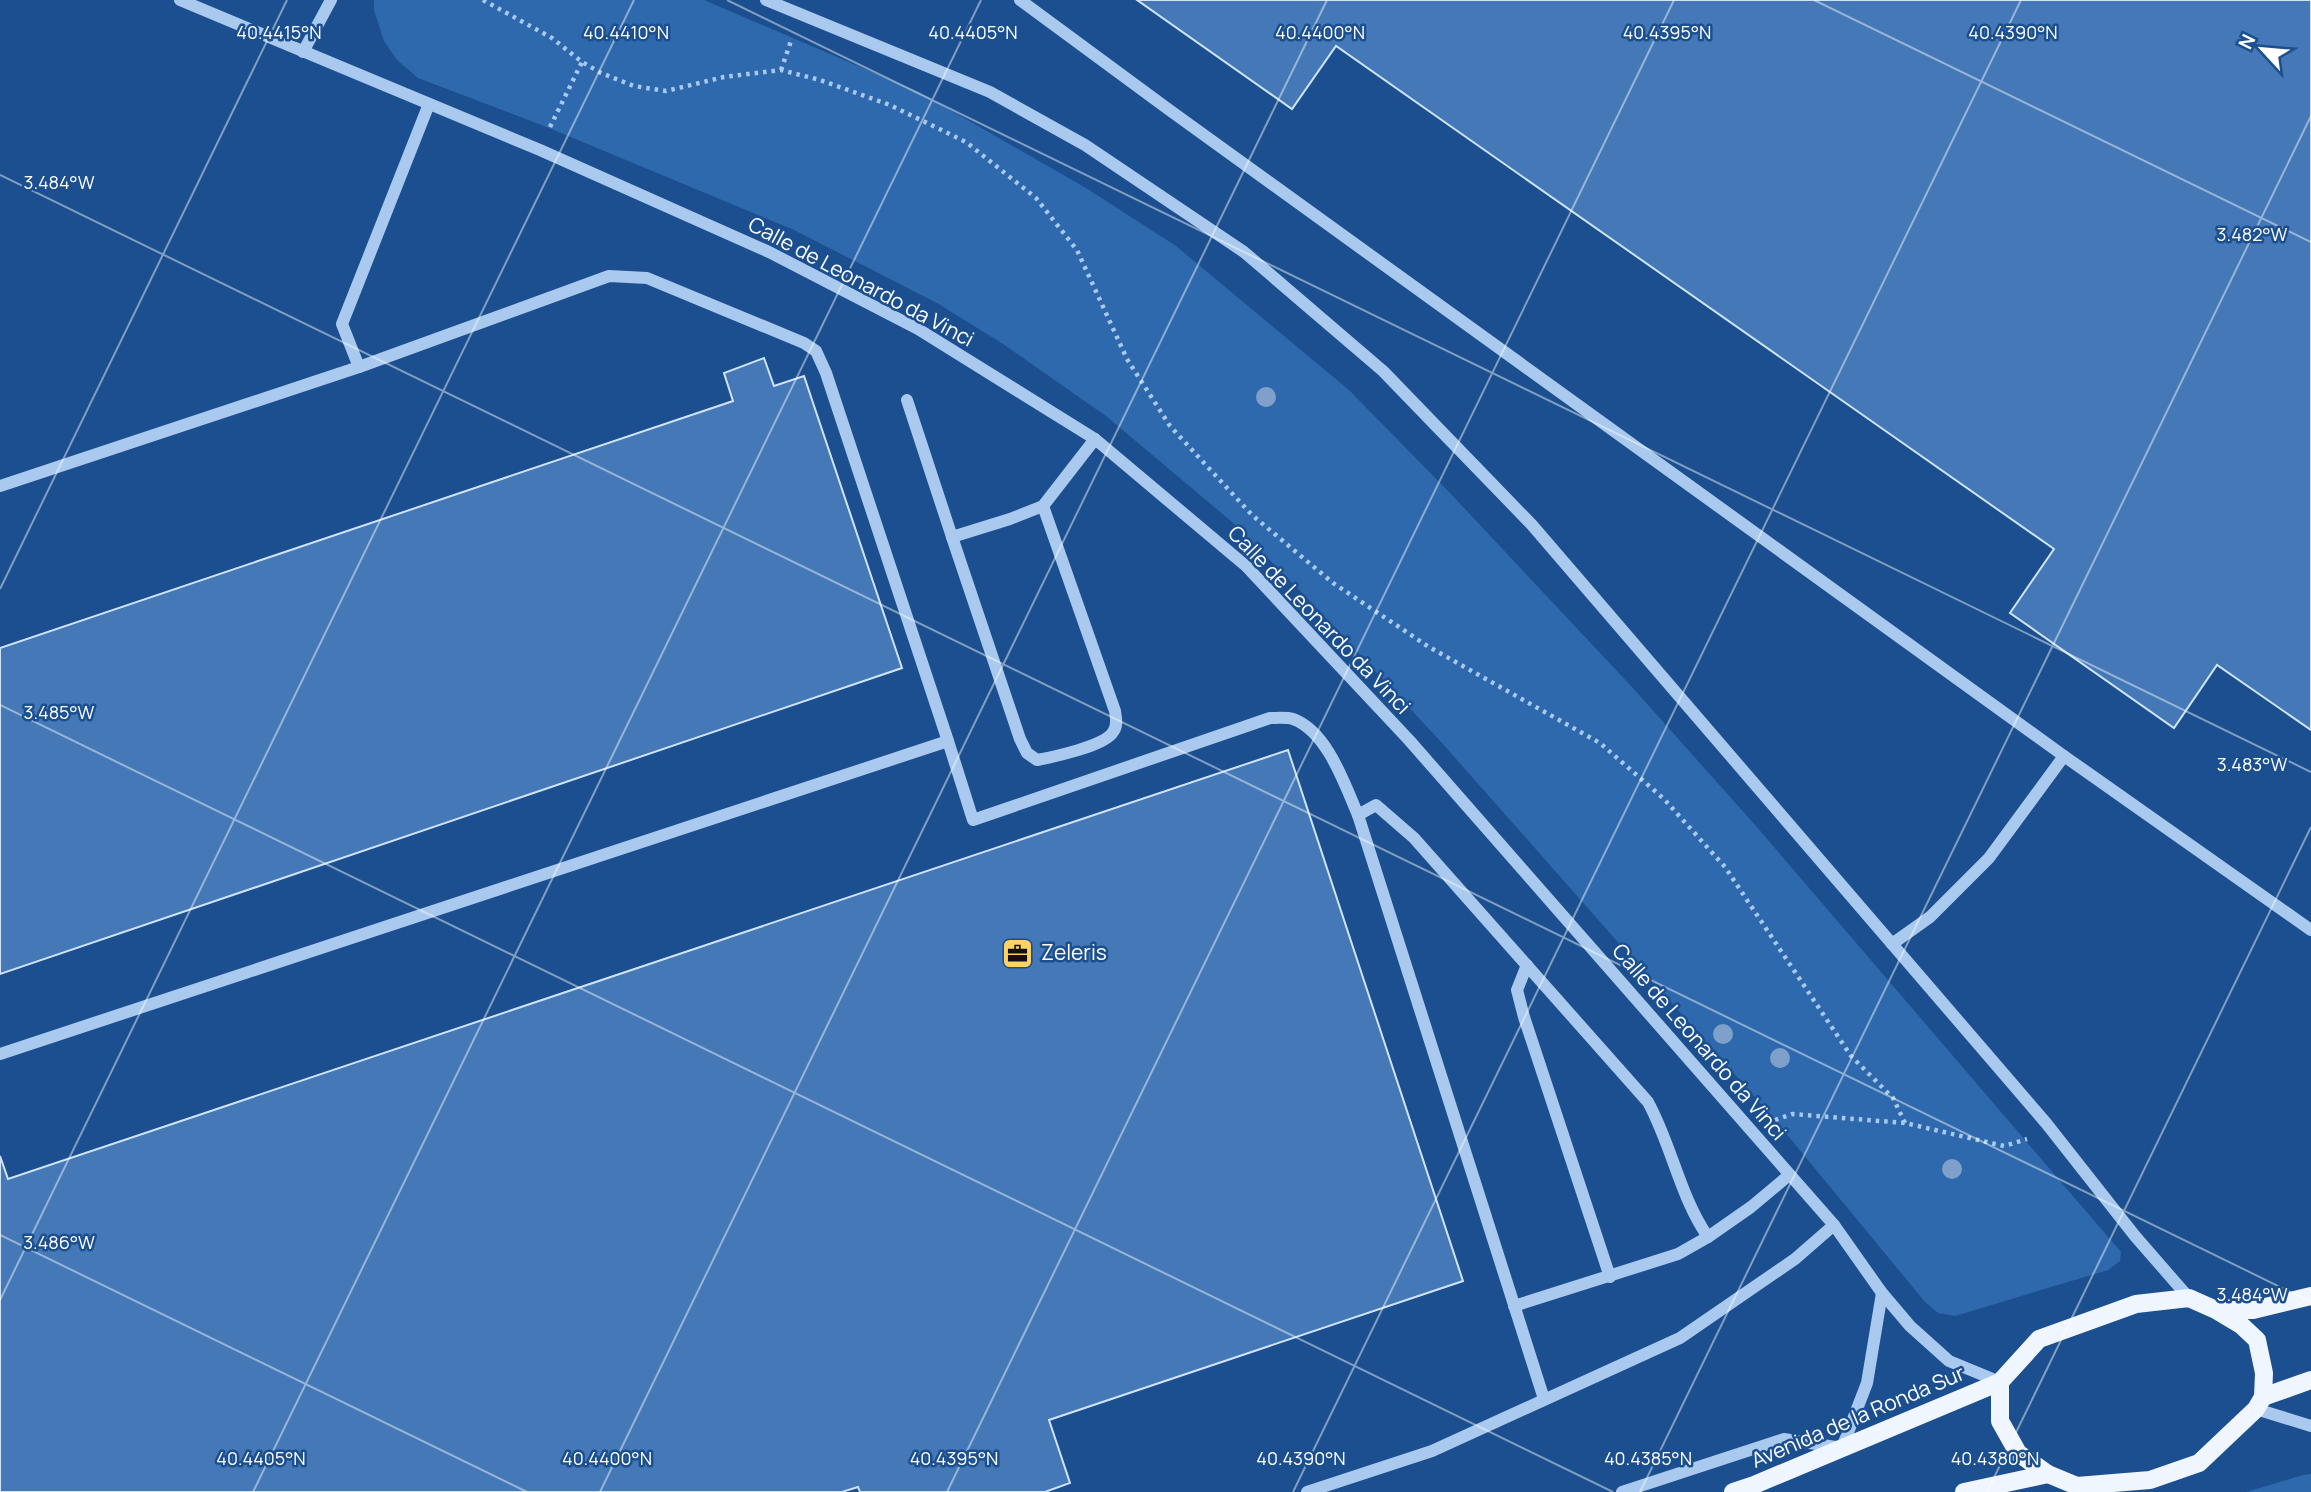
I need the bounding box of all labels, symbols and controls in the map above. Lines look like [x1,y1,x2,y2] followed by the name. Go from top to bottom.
[2227,14,2297,84] north arrow
[236,20,322,44] text: 40.4415°N
[583,20,669,44] text: 40.4410°N
[928,20,1018,44] text: 40.4405°N
[1275,20,1365,44] text: 40.4400°N
[1623,20,1711,44] text: 40.4395°N
[1968,20,2058,44] text: 40.4390°N
[2232,30,2261,53] text: N
[23,170,95,194] text: 3.484°W
[744,210,979,353] street label: Calle de Leonardo da Vinci
[2217,222,2288,246] text: 3.482°W
[1222,519,1417,720] street label: Calle de Leonardo da Vinci
[24,700,95,724] text: 3.485°W
[2217,752,2287,776] text: 3.483°W
[1001,936,1035,970] office icon: Zeleris
[1607,937,1793,1146] street label: Calle de Leonardo da Vinci
[1041,938,1107,966] place label: Zeleris
[23,1230,95,1254] text: 3.486°W
[2216,1282,2288,1306] text: 3.484°W
[1747,1358,1969,1474] street label: Avenida de la Ronda Sur
[216,1446,306,1470] text: 40.4405°N
[562,1446,652,1470] text: 40.4400°N
[910,1446,998,1470] text: 40.4395°N
[1256,1446,1346,1470] text: 40.4390°N
[1604,1446,1692,1470] text: 40.4385°N
[1951,1446,2039,1470] text: 40.4380°N

